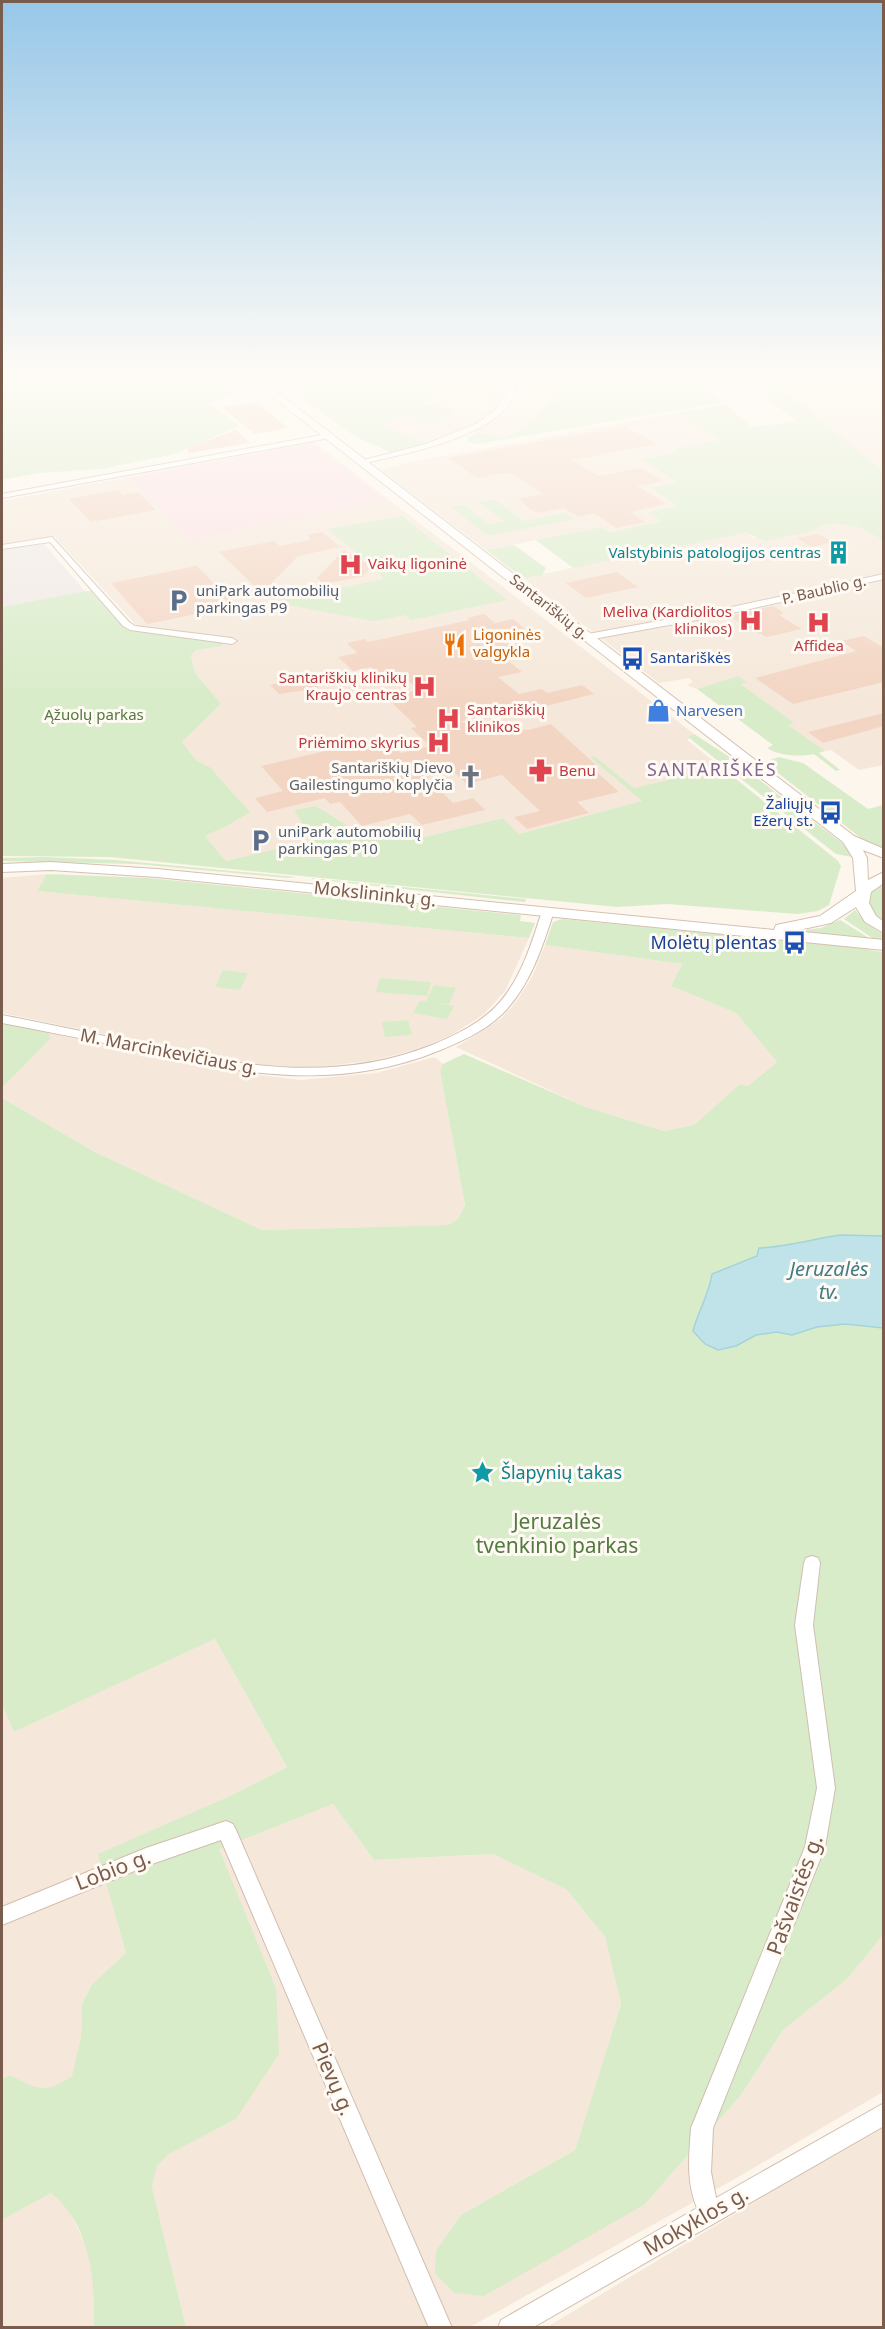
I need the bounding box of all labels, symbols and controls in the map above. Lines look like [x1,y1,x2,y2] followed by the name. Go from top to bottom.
[826,540,852,566] building icon: Valstybinis patologijos centras
[608,542,821,562] place label: Valstybinis patologijos centras
[337,551,363,577] hospital icon: Vaikų ligoninė
[368,553,467,573] place label: Vaikų ligoninė
[506,569,593,643] street label: Santariškių g.
[780,570,868,608] street label: P. Baublio g.
[196,580,339,617] place label: uniPark automobilių parkingas P9
[165,587,191,613] parking icon: uniPark automobilių parkingas P9
[603,601,732,638] place label: Meliva (Kardiolitos klinikos)
[737,608,763,634] hospital icon: Meliva (Kardiolitos klinikos)
[806,609,832,635] hospital icon: Affidea
[473,624,541,661] place label: Ligoninės valgykla
[442,631,468,657] restaurant icon: Ligoninės valgykla
[794,635,844,655] place label: Affidea
[619,645,645,671] bus stop icon: Santariškės
[650,647,731,667] place label: Santariškės
[279,667,407,704] place label: Santariškių klinikų Kraujo centras
[412,674,438,700] hospital icon: Santariškių klinikų Kraujo centras
[645,698,671,724] shop icon: Narvesen
[467,699,545,736] place label: Santariškių klinikos
[676,700,743,720] place label: Narvesen
[44,704,144,724] park label: Ąžuolų parkas
[436,706,462,732] hospital icon: Santariškių klinikos
[425,730,451,756] hospital icon: Priėmimo skyrius
[298,732,420,752] place label: Priėmimo skyrius
[289,757,453,794] place label: Santariškių Dievo Gailestingumo koplyčia
[647,757,777,781] district label: SANTARIŠKĖS
[528,758,554,784] pharmacy icon: Benu
[559,760,596,780] place label: Benu
[458,764,484,790] church icon: Santariškių Dievo Gailestingumo koplyčia
[753,793,813,830] place label: Žaliųjų Ežerų st.
[818,800,844,826] bus stop icon: Žaliųjų Ežerų st.
[278,821,421,858] place label: uniPark automobilių parkingas P10
[247,828,273,854] parking icon: uniPark automobilių parkingas P10
[313,875,437,911] street label: Mokslininkų g.
[650,930,777,954] place label: Molėtų plentas
[782,930,808,956] bus stop icon: Molėtų plentas
[78,1022,260,1080] street label: M. Marcinkevičiaus g.
[785,1255,869,1305] water label: Jeruzalės tv.
[470,1460,496,1486] place icon: Šlapynių takas
[501,1460,622,1484] place label: Šlapynių takas
[476,1507,638,1559] park label: Jeruzalės tvenkinio parkas
[759,1831,829,1959] street label: Pašvaistės g.
[71,1842,154,1896] street label: Lobio g.
[306,2038,362,2120] street label: Pievų g.
[638,2179,753,2262] street label: Mokyklos g.

